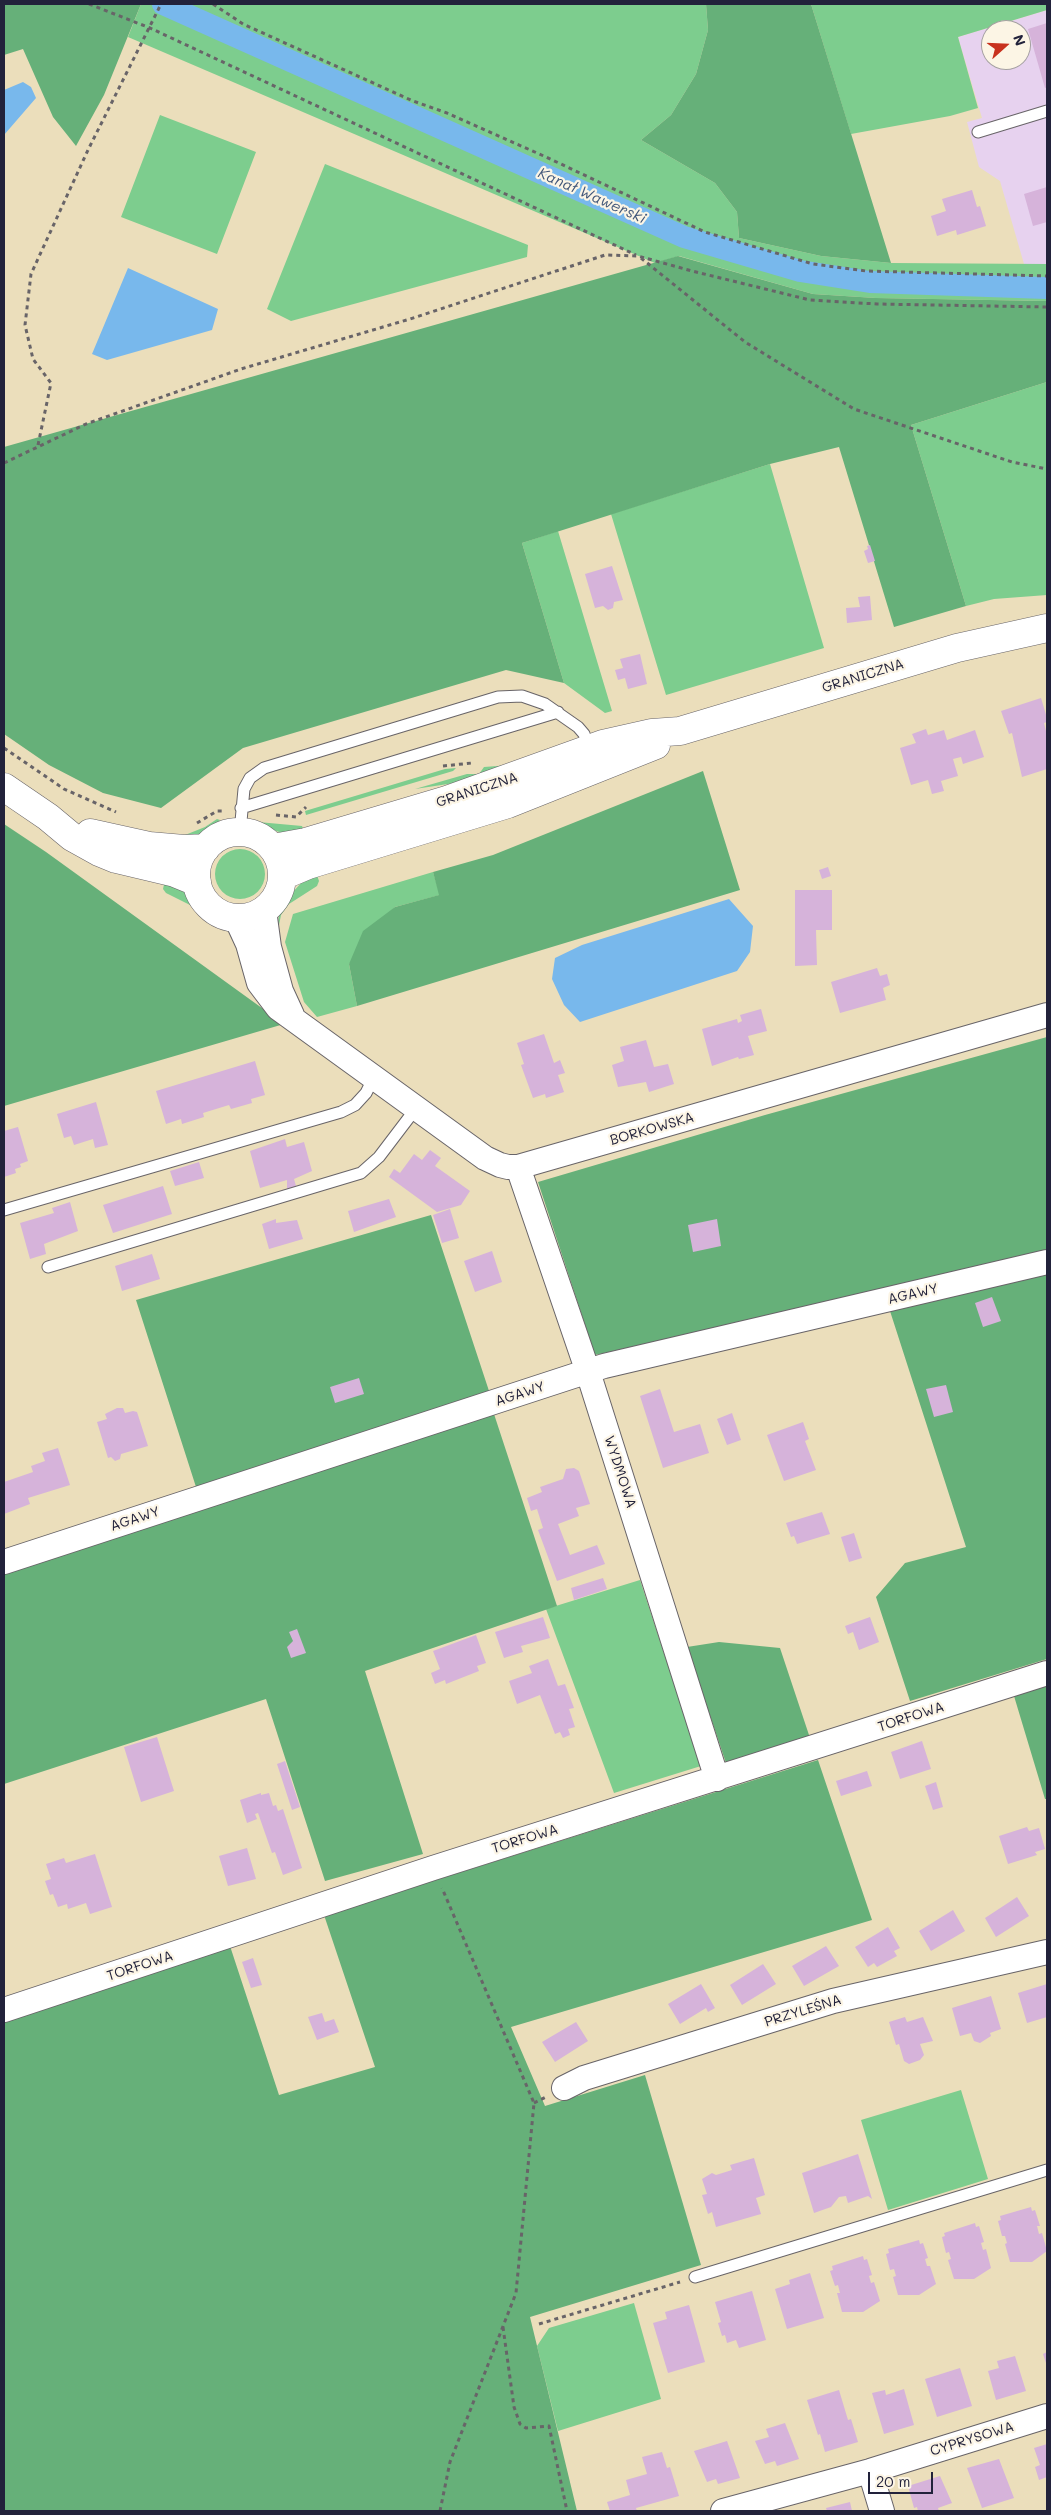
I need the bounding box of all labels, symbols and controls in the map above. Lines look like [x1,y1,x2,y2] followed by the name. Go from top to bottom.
[981,20,1031,70] north arrow
[1009,32,1030,48] text: N
[535,164,649,228] water label: Kanał Wawerski
[820,656,906,696] street label: GRANICZNA
[434,769,520,811] street label: GRANICZNA
[608,1109,696,1149] street label: BORKOWSKA
[886,1280,940,1308] street label: AGAWY
[493,1378,547,1410] street label: AGAWY
[600,1434,640,1510] street label: WYDMOWA
[108,1503,162,1535] street label: AGAWY
[876,1698,946,1736] street label: TORFOWA
[490,1821,560,1857] street label: TORFOWA
[105,1947,175,1985] street label: TORFOWA
[763,1991,843,2031] street label: PRZYLEŚNA
[928,2418,1016,2460] street label: CYPRYSOWA
[871,2462,936,2494] scale bar
[876,2471,910,2491] text: 20 m

